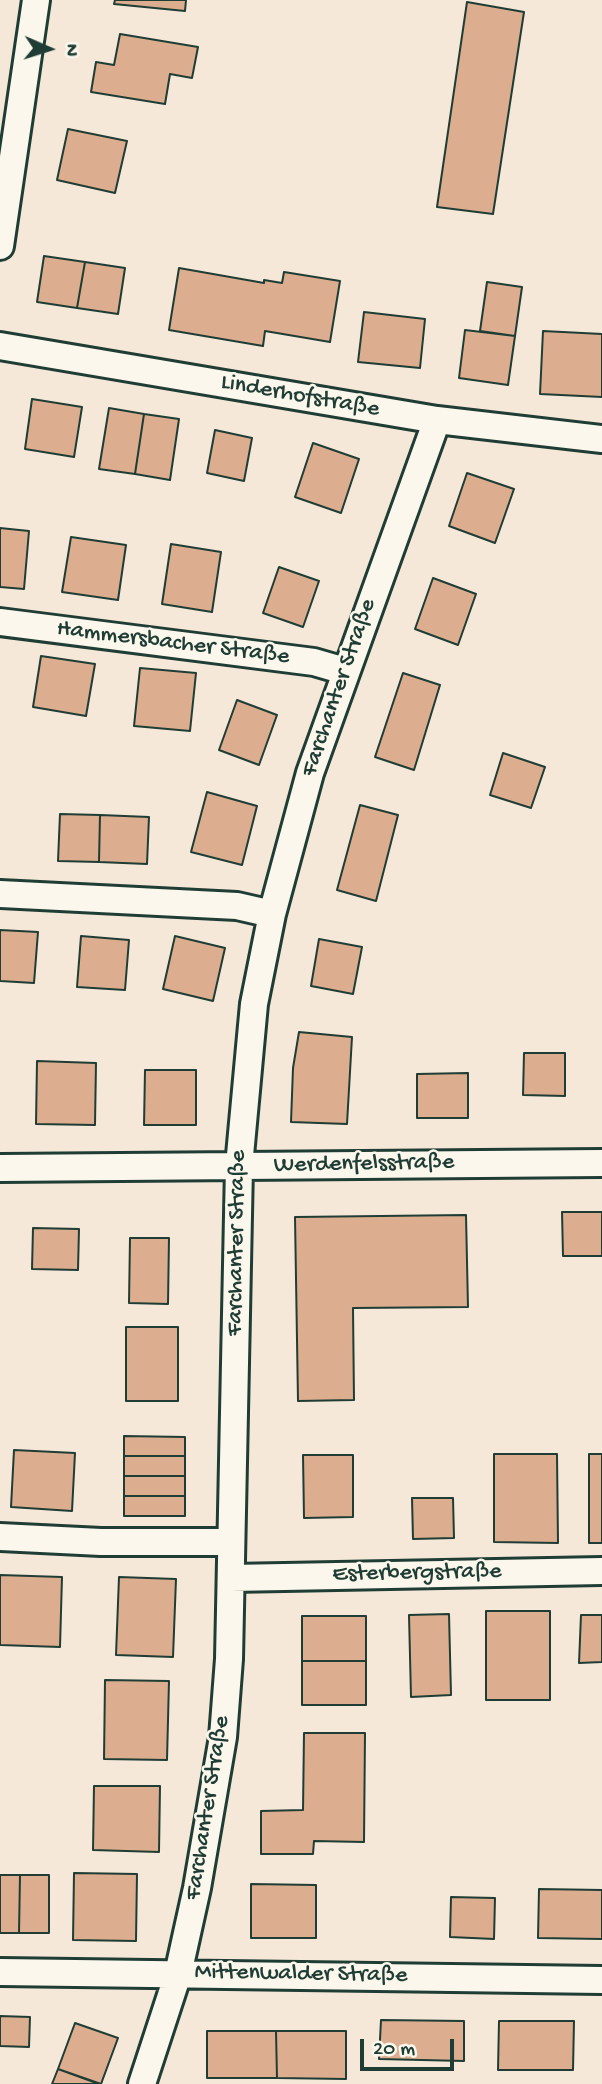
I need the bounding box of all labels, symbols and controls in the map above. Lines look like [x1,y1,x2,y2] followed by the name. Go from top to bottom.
[14,14,84,84] north arrow
[59,43,82,57] text: N
[218,369,382,425] street label: Linderhofstraße
[296,595,384,781] street label: Farchanter Straße
[55,615,291,673] street label: Hammersbacher Straße
[274,1149,454,1181] street label: Werdenfelsstraße
[222,1150,254,1336] street label: Farchanter Straße
[332,1558,502,1590] street label: Esterbergstraße
[180,1714,238,1902] street label: Farchanter Straße
[194,1959,408,1991] street label: Mittenwalder Straße
[364,2024,458,2068] scale bar
[373,2038,415,2063] text: 20 m

